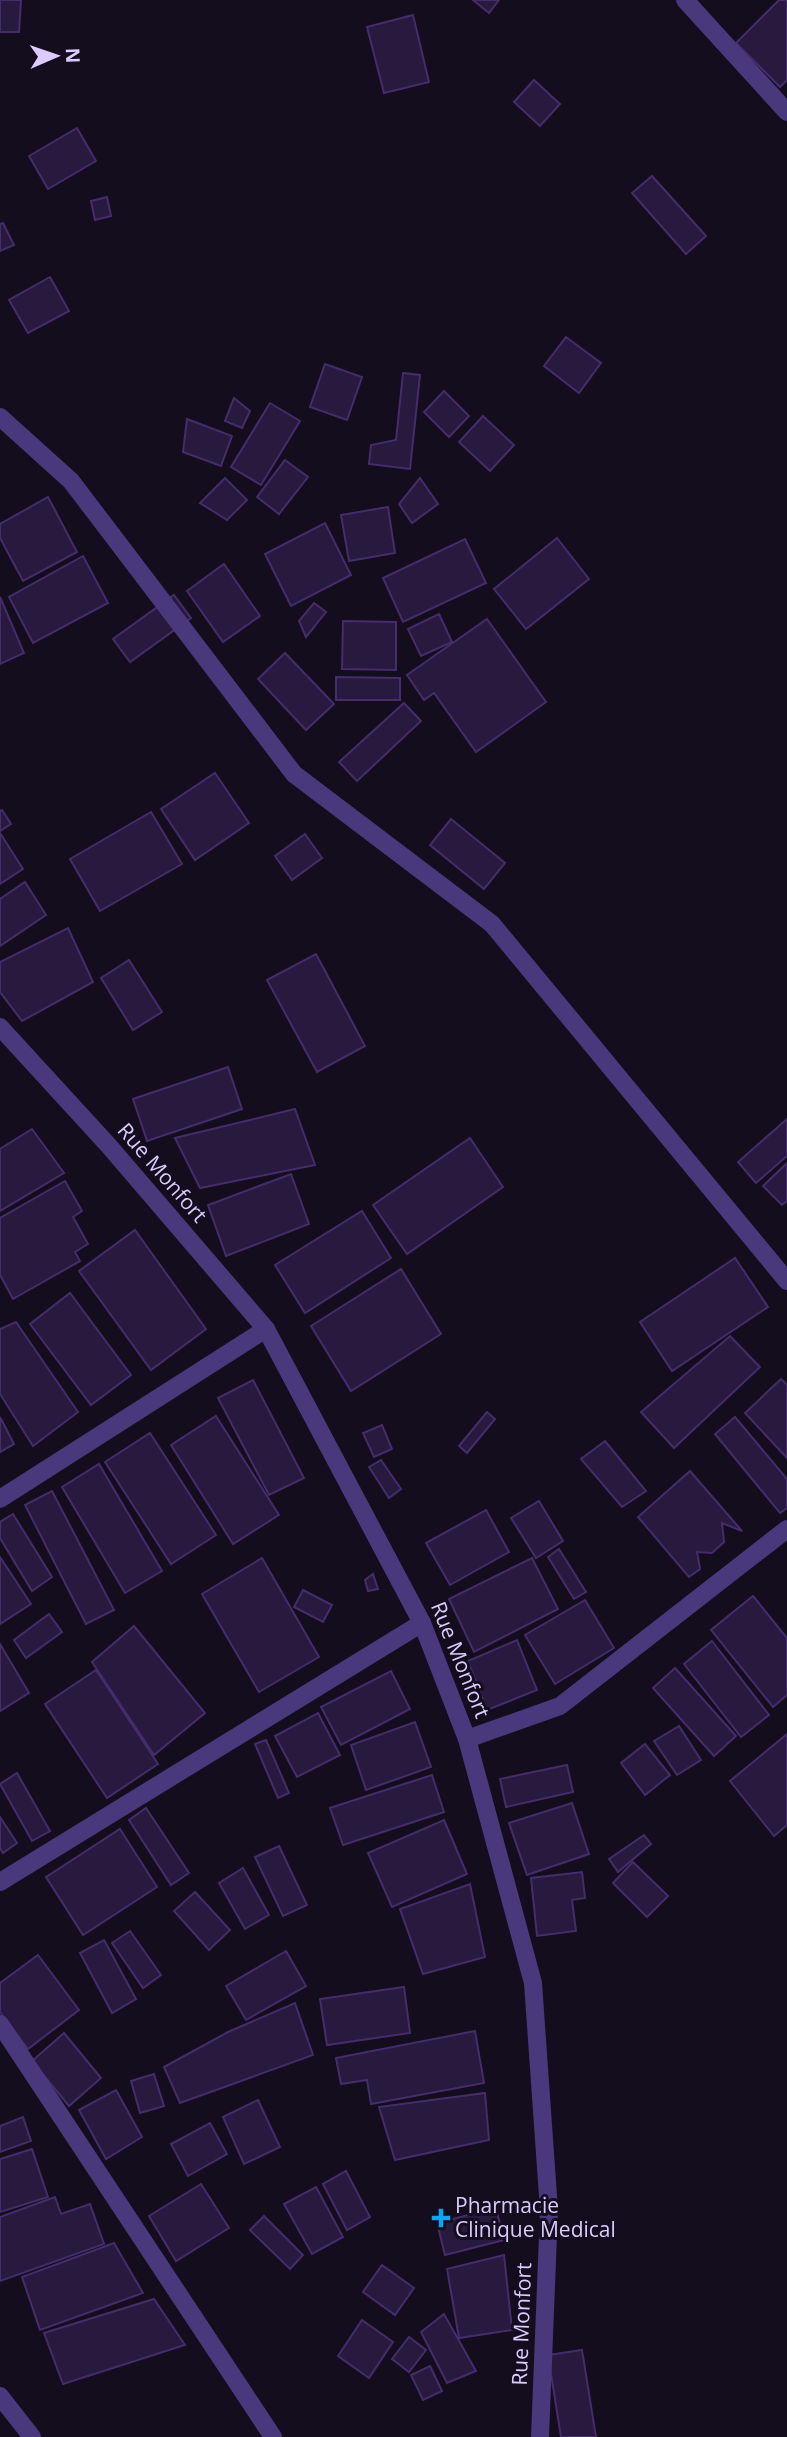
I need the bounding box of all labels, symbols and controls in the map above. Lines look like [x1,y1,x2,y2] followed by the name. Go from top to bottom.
[21,21,91,91] north arrow
[60,47,86,64] text: N
[112,1117,214,1228] street label: Rue Monfort
[425,1597,497,1722] street label: Rue Monfort
[455,2191,616,2243] place label: Pharmacie Clinique Medical
[433,2210,449,2226] marker: Pharmacie Clinique Medical
[505,2262,537,2386] street label: Rue Monfort

